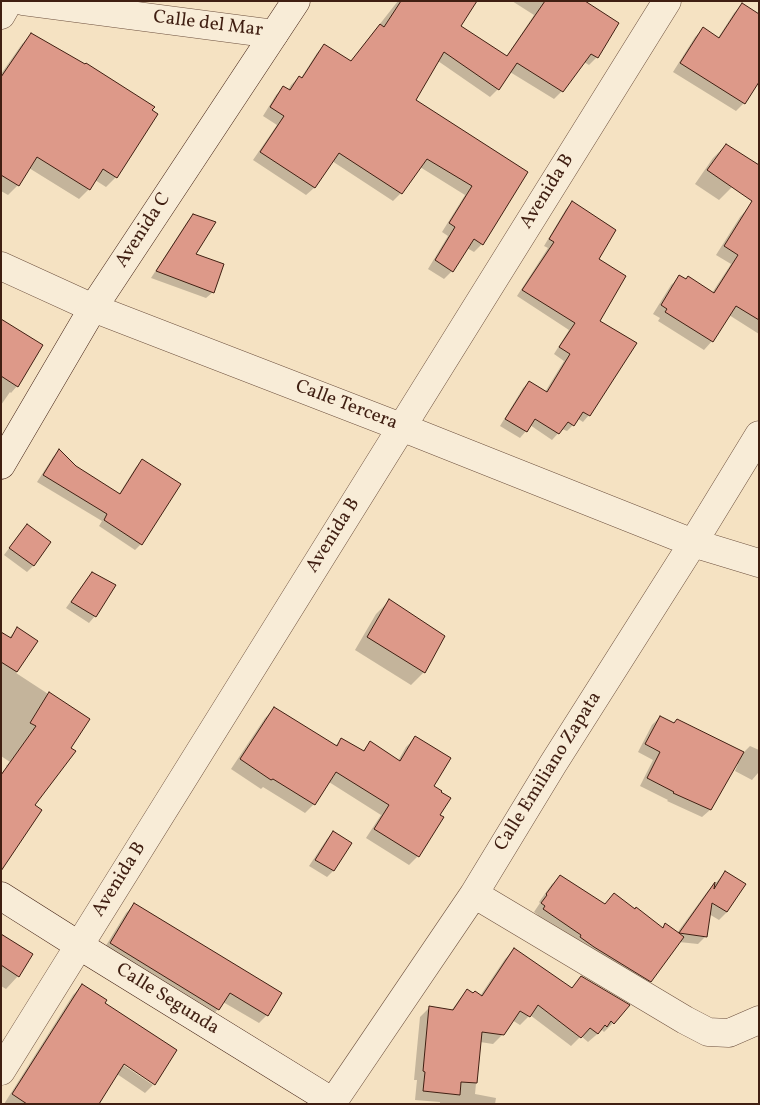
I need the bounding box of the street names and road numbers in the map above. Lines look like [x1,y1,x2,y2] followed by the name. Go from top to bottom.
[152,7,264,43] street label: Calle del Mar
[516,150,580,234] street label: Avenida B
[111,189,177,273] street label: Avenida C
[292,376,400,436] street label: Calle Tercera
[302,494,366,578] street label: Avenida B
[491,688,607,856] street label: Calle Emiliano Zapata
[88,838,152,922] street label: Avenida B
[111,959,223,1041] street label: Calle Segunda

